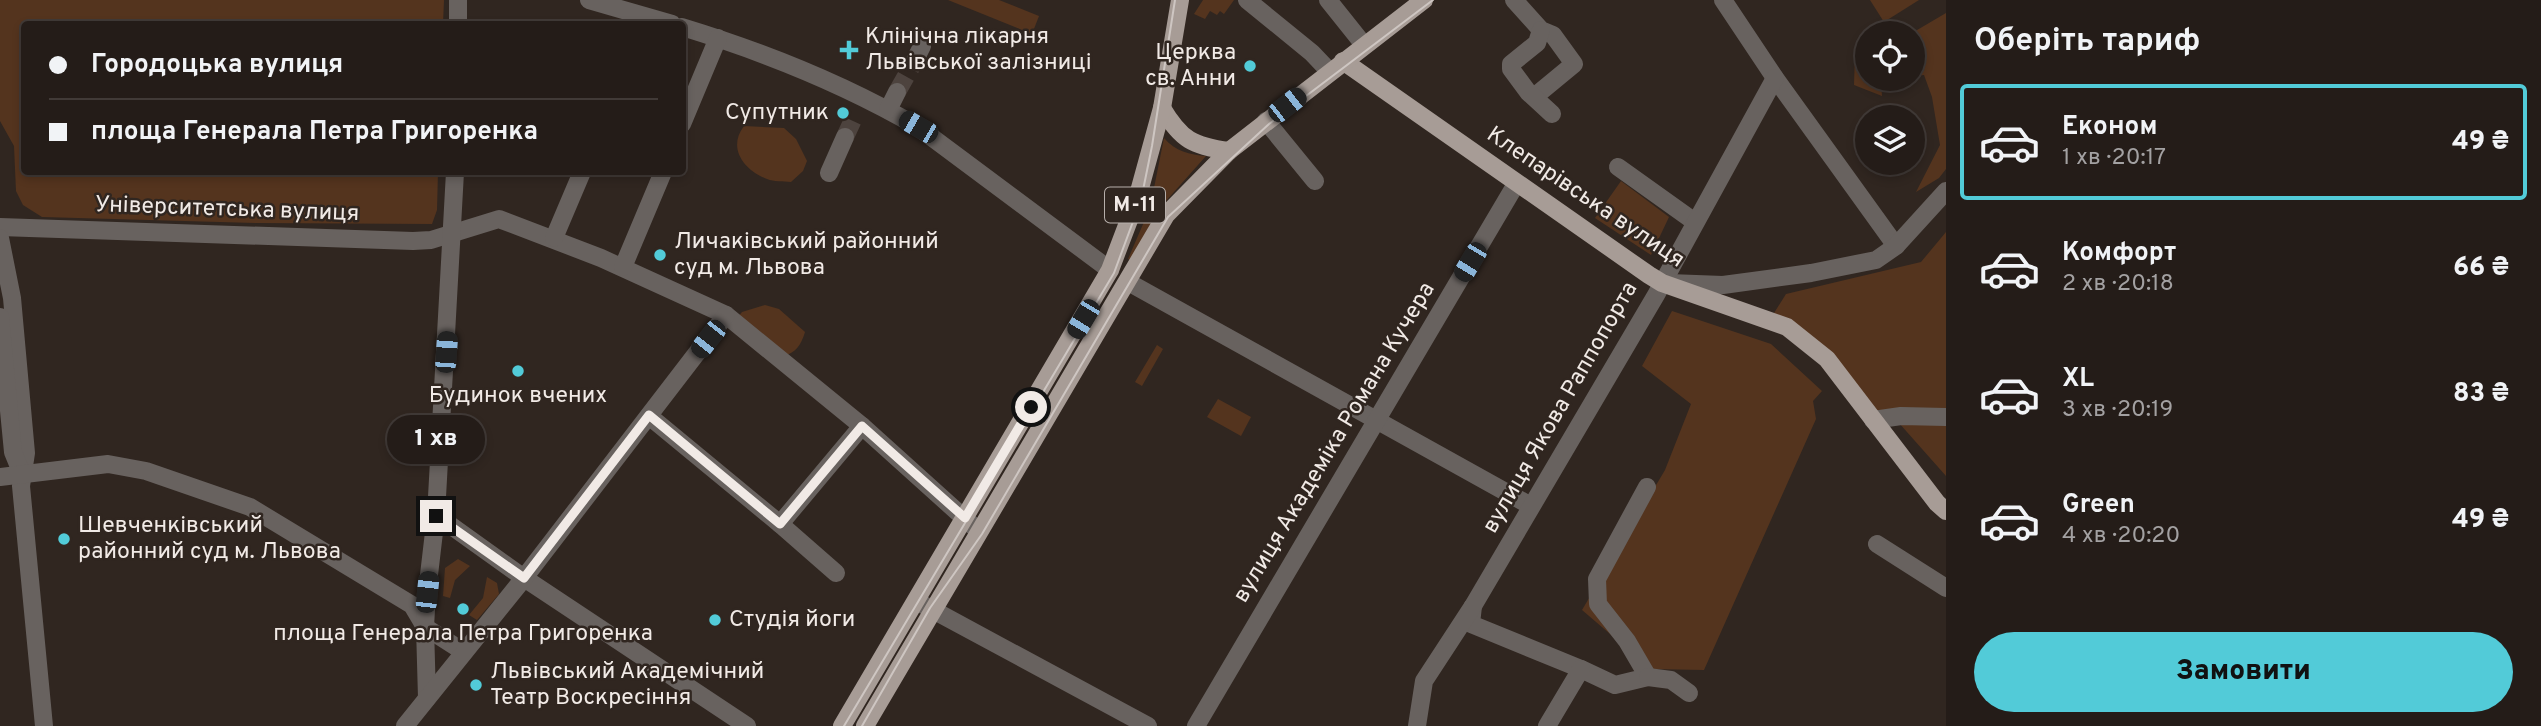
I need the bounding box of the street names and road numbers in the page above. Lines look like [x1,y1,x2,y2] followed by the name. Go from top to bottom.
[1480,121,1690,275] street label: Клепарівська вулиця
[1105,188,1165,222] road number: М-11
[94,191,360,229] street label: Університетська вулиця
[1228,277,1442,609] street label: вулиця Академіка Романа Кучера
[1477,277,1645,539] street label: вулиця Якова Раппопорта

